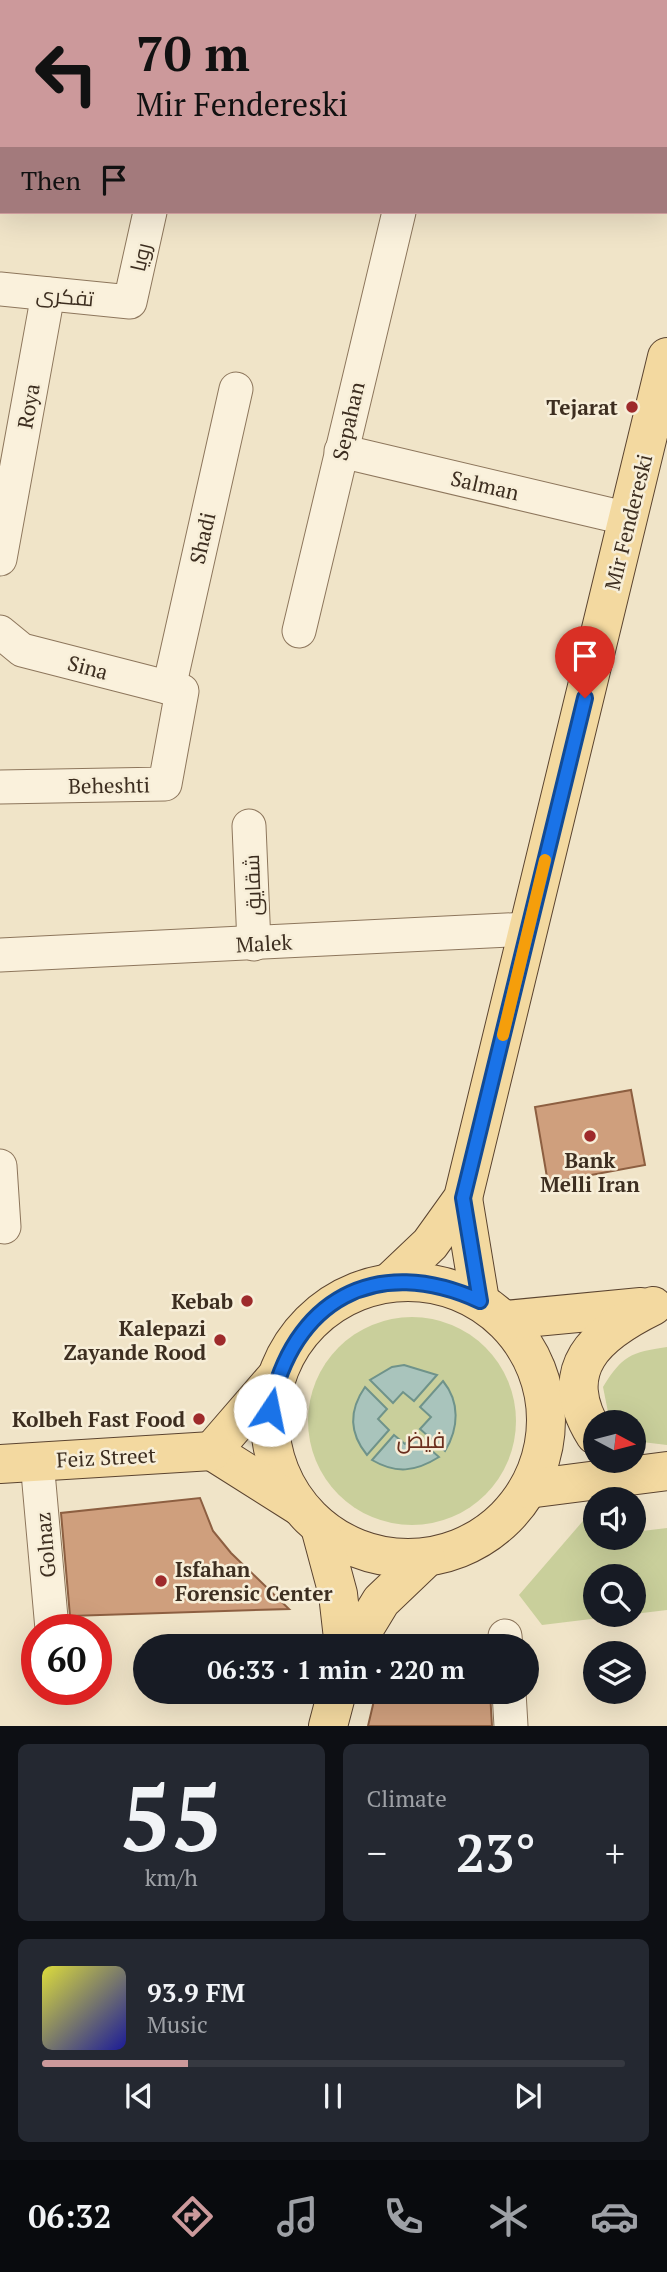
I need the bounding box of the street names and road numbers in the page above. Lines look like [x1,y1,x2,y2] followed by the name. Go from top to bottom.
[123,240,157,274] street label: رویا
[35,280,95,313] street label: تفکری
[325,379,371,463] street label: Sepahan
[10,381,46,431] street label: Roya
[598,451,658,593] street label: Mir Fendereski
[448,464,522,507] street label: Salman
[182,509,222,567] street label: Shadi
[65,648,112,686] street label: Sina
[68,770,150,800] street label: Beheshti
[237,854,267,916] street label: شقایق
[235,928,293,958] street label: Malek
[55,1440,157,1474] street label: Feiz Street
[28,1511,62,1579] street label: Golnaz

